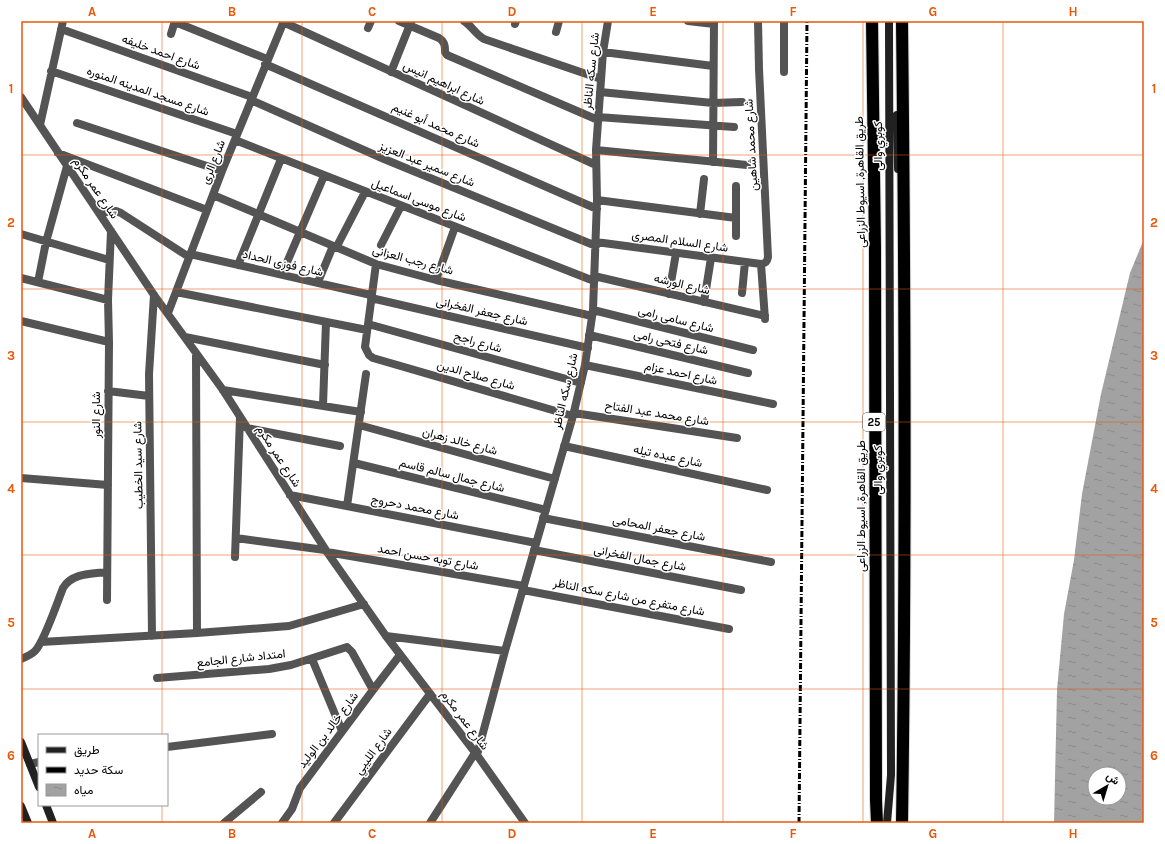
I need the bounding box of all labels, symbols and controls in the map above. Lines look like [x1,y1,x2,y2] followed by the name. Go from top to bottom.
[88,4,96,19] text: A
[228,4,236,19] text: B
[368,4,376,19] text: C
[508,4,517,19] text: D
[649,4,657,19] text: E
[789,4,797,19] text: F
[929,4,937,19] text: G
[1068,4,1078,19] text: H
[119,31,202,75] street label: شارع احمد خليفه
[580,32,604,111] street label: شارع سكه الناظر
[400,58,487,110] street label: شارع ابراهيم انيس
[84,63,211,120] street label: شارع مسجد المدينه المنوره
[9,81,13,96] text: 1
[1152,81,1156,96] text: 1
[389,99,482,152] street label: شارع محمد أبو غنيم
[742,99,762,191] street label: شارع محمد شاهين
[852,116,869,248] street label: طريق القاهرة, اسيوط الزراعى
[871,121,888,171] street label: كوبري والى
[198,138,230,187] street label: شارع الرى
[376,138,477,191] street label: شارع سمير عبد العزيز
[69,155,122,222] street label: شارع عمر مكرم
[369,176,468,226] street label: شارع موسى اسماعيل
[7,215,15,230] text: 2
[1150,215,1158,230] text: 2
[631,227,729,257] street label: شارع السلام المصرى
[371,242,455,279] street label: شارع رجب العزانى
[241,247,325,281] street label: شارع فوزى الحداد
[652,271,712,299] street label: شارع الورشه
[434,294,529,330] street label: شارع جعفر الفخرانى
[636,303,715,337] street label: شارع سامى رامى
[632,327,710,359] street label: شارع فتحى رامى
[452,328,504,357] street label: شارع راجح
[7,348,15,363] text: 3
[1150,348,1158,363] text: 3
[549,352,582,432] street label: شارع سكه الناظر
[435,357,517,395] street label: شارع صلاح الدين
[643,358,719,389] street label: شارع احمد عزام
[89,392,105,439] street label: شارع النور
[604,398,710,430] street label: شارع محمد عبد الفتاح
[863,413,885,431] road number: 25
[130,421,148,509] street label: شارع سيد الخطيب
[252,422,304,491] street label: شارع عمر مكرم
[420,424,499,460] street label: شارع خالد زهران
[854,440,869,572] street label: طريق القاهرة, اسيوط الزراعى
[632,442,704,472] street label: شارع عبده تيله
[871,445,888,495] street label: كوبري والى
[398,455,506,497] street label: شارع جمال سالم قاسم
[7,481,15,496] text: 4
[1150,481,1158,496] text: 4
[369,492,460,524] street label: شارع محمد دحروج
[611,512,707,546] street label: شارع جعفر المحامى
[376,541,480,575] street label: شارع توبه حسن احمد
[592,542,687,576] street label: شارع جمال الفخرانى
[551,575,706,621] street label: شارع متفرع من شارع سكه الناظر
[7,615,15,630] text: 5
[1150,615,1158,630] text: 5
[196,646,286,672] street label: امتداد شارع الجامع
[436,687,492,754] street label: شارع عمر مكرم
[295,689,363,772] street label: شارع خالد بن الوليد
[351,725,397,779] street label: شارع الليبي
[38,734,168,806] legend
[74,743,100,758] text: طريق
[7,748,15,763] text: 6
[1150,748,1158,763] text: 6
[74,763,123,777] text: سكة حديد
[1087,766,1127,806] north arrow
[1104,769,1122,788] text: ش
[74,783,93,797] text: مياه
[88,826,96,841] text: A
[228,826,236,841] text: B
[368,826,376,841] text: C
[508,826,517,841] text: D
[649,826,657,841] text: E
[789,826,797,841] text: F
[929,826,937,841] text: G
[1068,826,1078,841] text: H

